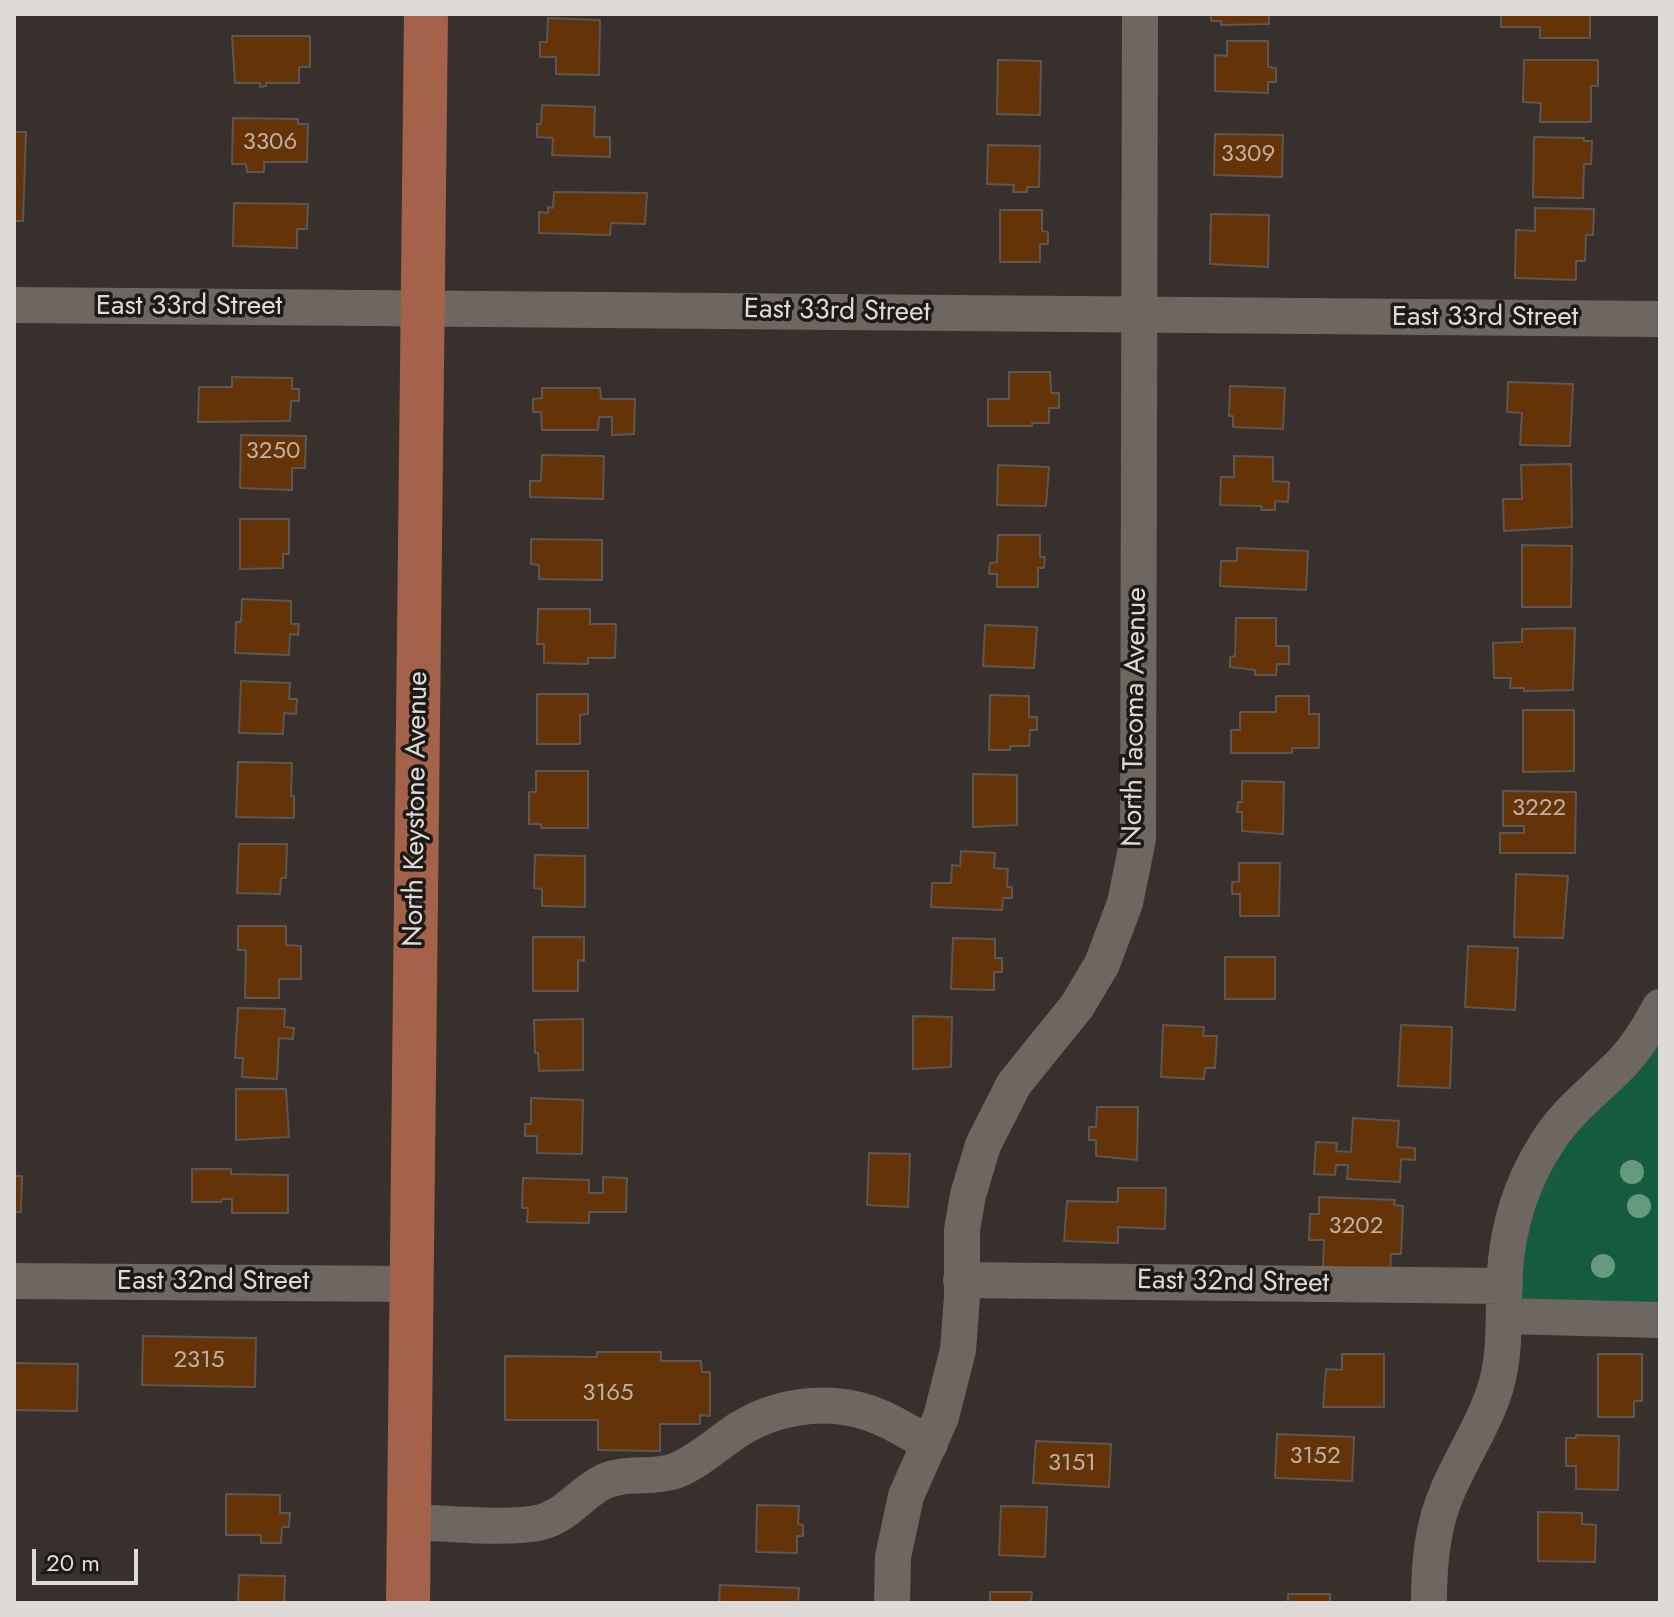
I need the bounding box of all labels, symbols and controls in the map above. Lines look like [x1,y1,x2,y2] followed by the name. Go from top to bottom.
[243,129,297,157] house number: 3306
[1221,141,1275,169] house number: 3309
[96,290,282,324] street label: East 33rd Street
[743,294,931,330] street label: East 33rd Street
[1392,301,1578,335] street label: East 33rd Street
[246,438,300,466] house number: 3250
[1117,587,1155,847] street label: North Tacoma Avenue
[398,671,436,947] street label: North Keystone Avenue
[1512,795,1566,823] house number: 3222
[1329,1213,1383,1241] house number: 3202
[117,1265,309,1299] street label: East 32nd Street
[1137,1265,1329,1301] street label: East 32nd Street
[173,1347,225,1375] house number: 2315
[582,1380,634,1408] house number: 3165
[1289,1443,1341,1471] house number: 3152
[1048,1450,1096,1478] house number: 3151
[36,1533,142,1583] scale bar
[46,1545,100,1580] text: 20 m

